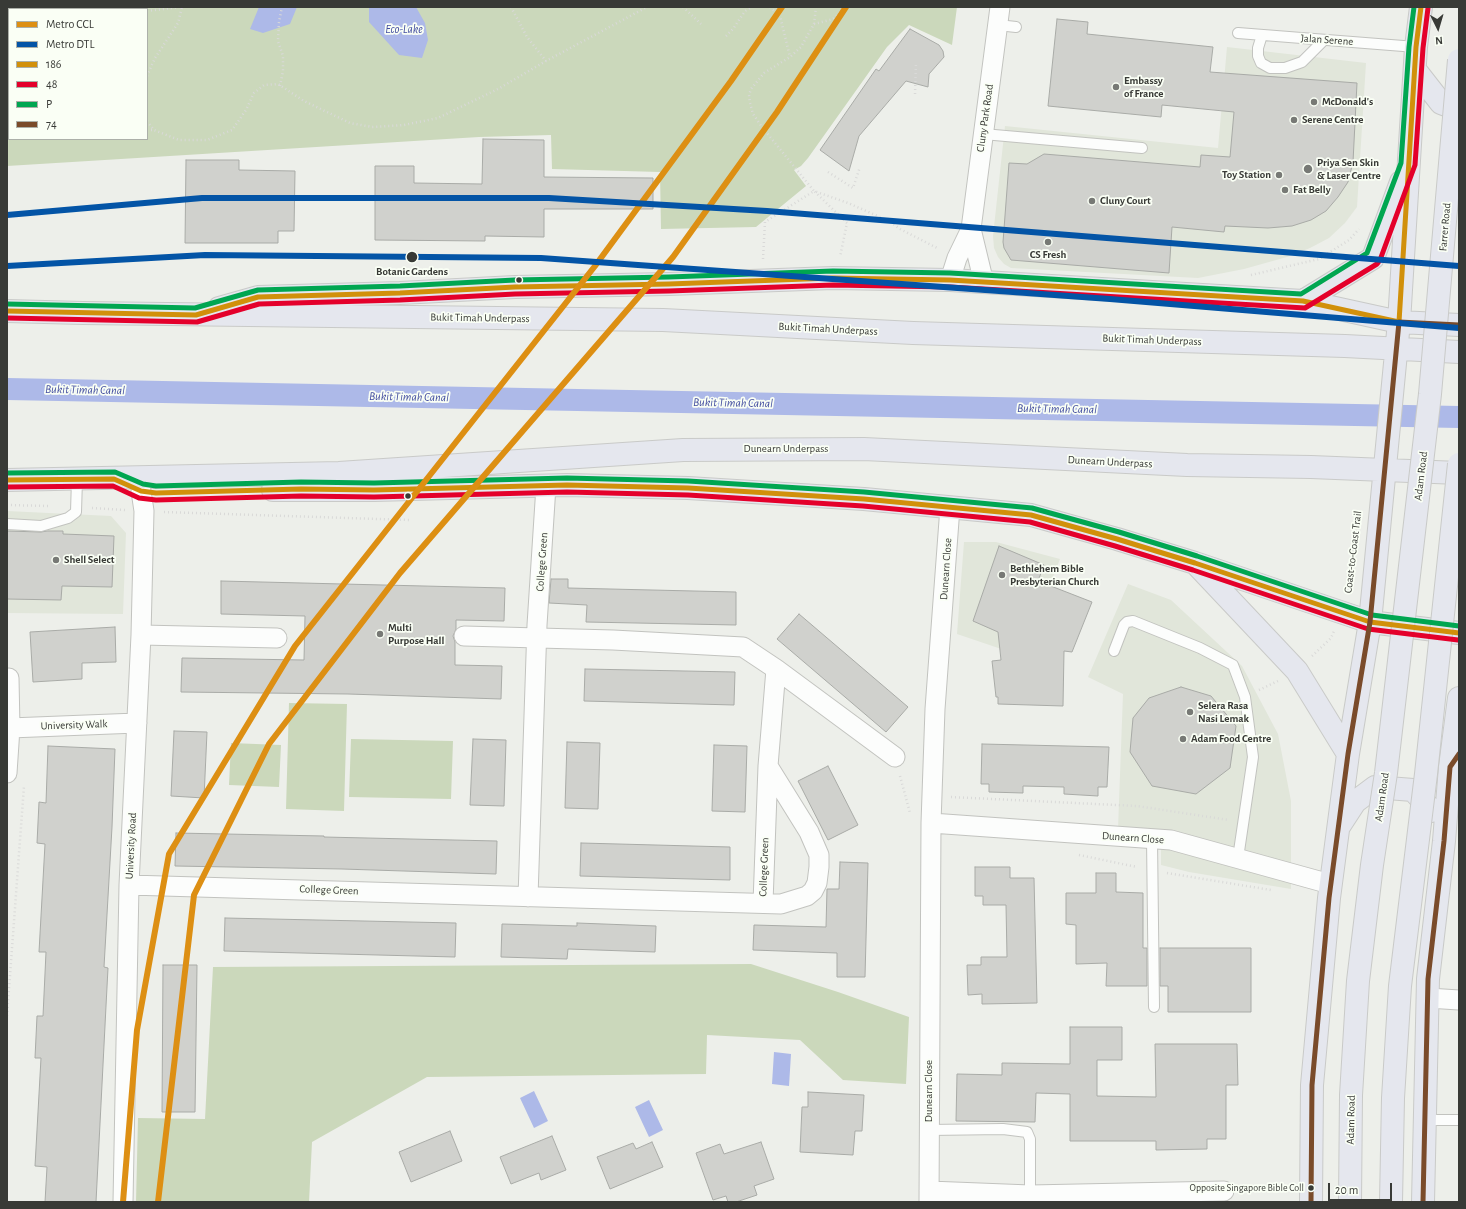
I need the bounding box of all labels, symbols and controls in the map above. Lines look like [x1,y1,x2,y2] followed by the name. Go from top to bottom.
[8,8,148,140] legend
[1418,8,1458,48] north arrow
[46,18,94,30] text: Metro CCL
[385,22,423,36] water label: Eco-Lake
[1300,32,1354,48] street label: Jalan Serene
[1435,35,1443,46] text: N
[46,38,94,50] text: Metro DTL
[46,58,61,70] text: 186
[1124,74,1163,100] place label: Embassy of France
[46,78,57,90] text: 48
[1111,82,1121,92] marker: Embassy of France
[974,83,996,153] street label: Cluny Park Road
[1322,95,1373,109] place label: McDonald's
[1309,97,1319,107] marker: McDonald's
[46,98,52,110] text: P
[1302,113,1363,127] place label: Serene Centre
[1289,115,1299,125] marker: Serene Centre
[46,118,57,130] text: 74
[1317,156,1381,182] place label: Priya Sen Skin & Laser Centre
[1302,163,1314,175] marker: Priya Sen Skin & Laser Centre
[1222,168,1271,182] place label: Toy Station
[1274,170,1284,180] marker: Toy Station
[1293,183,1331,197] place label: Fat Belly
[1280,185,1290,195] marker: Fat Belly
[1100,194,1151,208] place label: Cluny Court
[1087,196,1097,206] marker: Cluny Court
[1436,202,1454,252] street label: Farrer Road
[1043,237,1053,247] marker: CS Fresh
[1030,248,1066,262] place label: CS Fresh
[405,250,419,264] marker: Botanic Gardens
[376,265,448,279] place label: Botanic Gardens
[514,275,524,285] unlabelled marker
[430,311,530,325] street label: Bukit Timah Underpass
[778,320,878,338] street label: Bukit Timah Underpass
[1102,332,1202,348] street label: Bukit Timah Underpass
[45,382,125,398] water label: Bukit Timah Canal
[369,389,449,405] water label: Bukit Timah Canal
[693,395,773,411] water label: Bukit Timah Canal
[1017,401,1097,417] water label: Bukit Timah Canal
[744,442,828,456] street label: Dunearn Underpass
[1411,451,1431,501] street label: Adam Road
[1067,453,1153,471] street label: Dunearn Underpass
[403,491,413,501] unlabelled marker
[1341,510,1365,594] street label: Coast-to-Coast Trail
[533,532,551,592] street label: College Green
[937,537,955,601] street label: Dunearn Close
[64,553,114,567] place label: Shell Select
[51,555,61,565] marker: Shell Select
[1010,562,1099,588] place label: Bethlehem Bible Presbyterian Church
[997,570,1007,580] marker: Bethlehem Bible Presbyterian Church
[388,621,444,647] place label: Multi Purpose Hall
[375,629,385,639] marker: Multi Purpose Hall
[1198,699,1249,725] place label: Selera Rasa Nasi Lemak
[1185,707,1195,717] marker: Selera Rasa Nasi Lemak
[40,717,108,733] street label: University Walk
[1191,732,1271,746] place label: Adam Food Centre
[1178,734,1188,744] marker: Adam Food Centre
[1372,772,1392,822] street label: Adam Road
[123,812,139,880] street label: University Road
[1101,829,1165,847] street label: Dunearn Close
[756,837,772,897] street label: College Green
[299,882,359,898] street label: College Green
[922,1060,936,1122] street label: Dunearn Close
[1344,1095,1358,1145] street label: Adam Road
[1330,1175,1394,1201] scale bar
[1190,1182,1304,1194] place label: Opposite Singapore Bible Coll
[1306,1183,1316,1193] marker: Opposite Singapore Bible Coll
[1335,1184,1358,1196] text: 20 m

